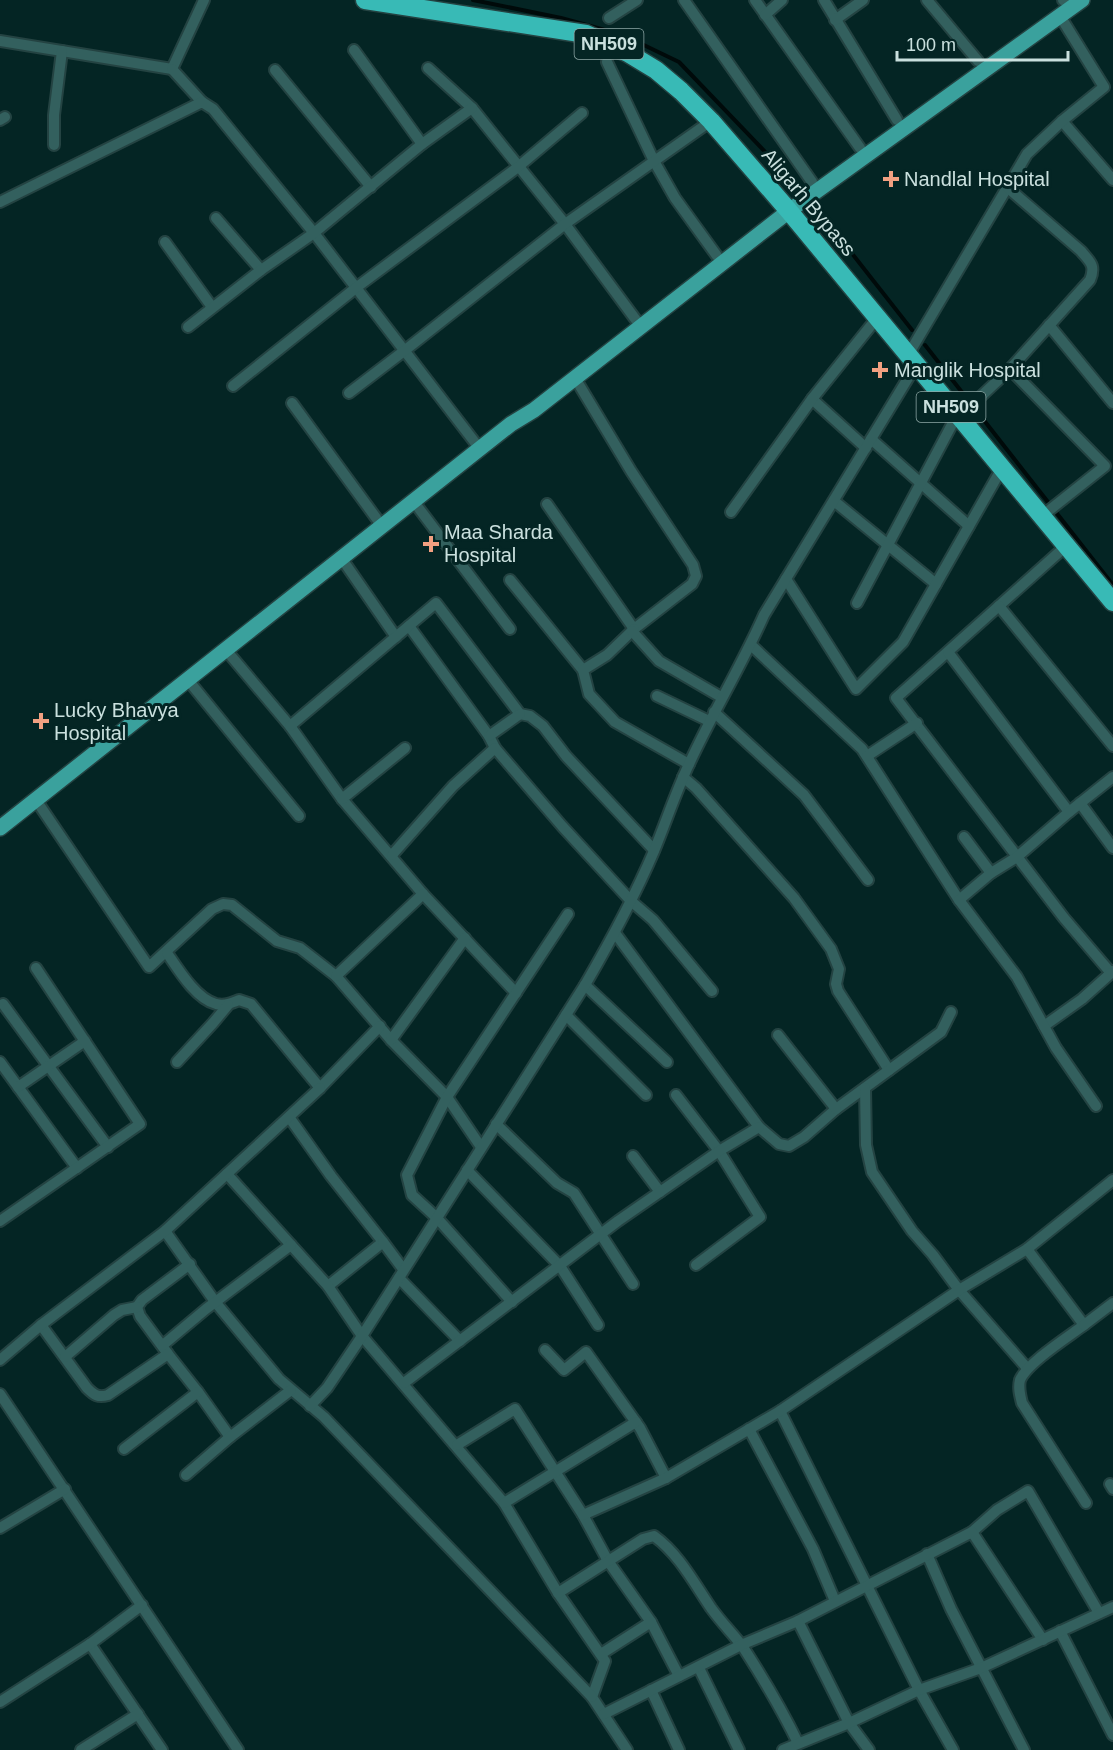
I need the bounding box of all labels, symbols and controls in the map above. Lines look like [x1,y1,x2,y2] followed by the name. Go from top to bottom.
[897,24,1068,62] scale bar
[574,29,644,59] road number: NH509
[906,35,956,55] text: 100 m
[758,144,860,260] street label: Aligarh Bypass
[904,168,1050,190] place label: Nandlal Hospital
[882,170,900,188] marker: Nandlal Hospital
[894,359,1041,381] place label: Manglik Hospital
[871,361,889,379] marker: Manglik Hospital
[916,392,986,422] road number: NH509
[444,521,554,566] place label: Maa Sharda Hospital
[422,535,440,553] marker: Maa Sharda Hospital
[54,699,179,744] place label: Lucky Bhavya Hospital
[32,712,50,730] marker: Lucky Bhavya Hospital

